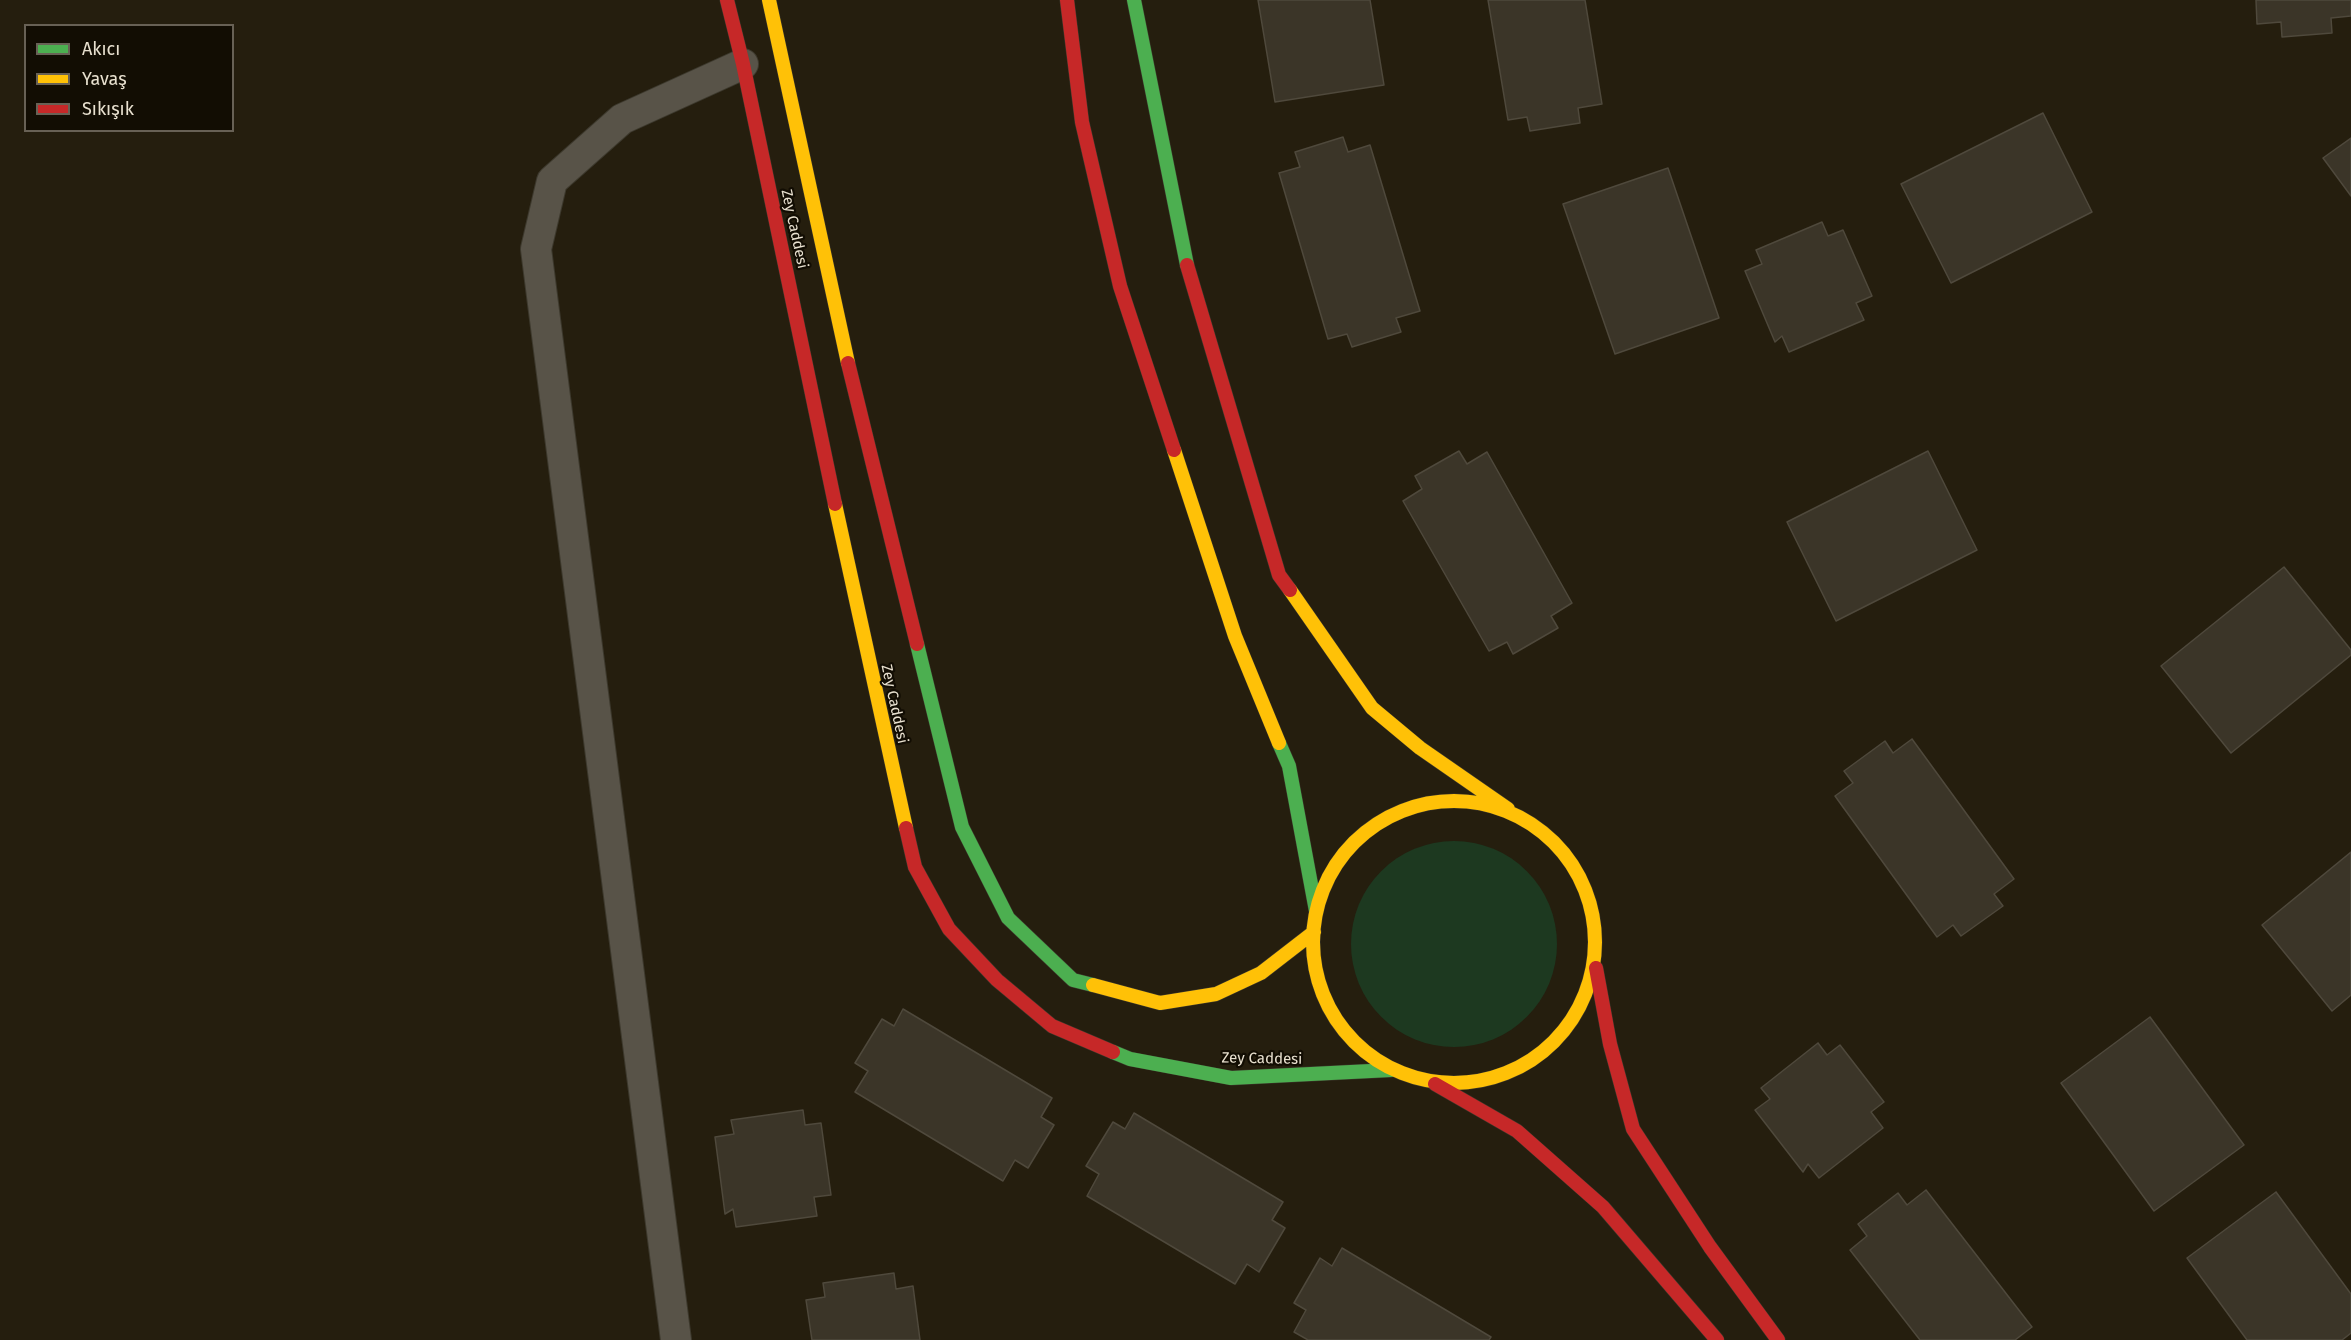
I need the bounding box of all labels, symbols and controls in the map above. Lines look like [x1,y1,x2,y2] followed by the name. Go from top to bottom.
[24,24,234,132] legend
[82,38,120,60] text: Akıcı
[82,68,127,90] text: Yavaş
[82,98,134,120] text: Sıkışık
[777,188,811,270] street label: Zey Caddesi
[877,663,911,745] street label: Zey Caddesi
[1221,1049,1303,1069] street label: Zey Caddesi

